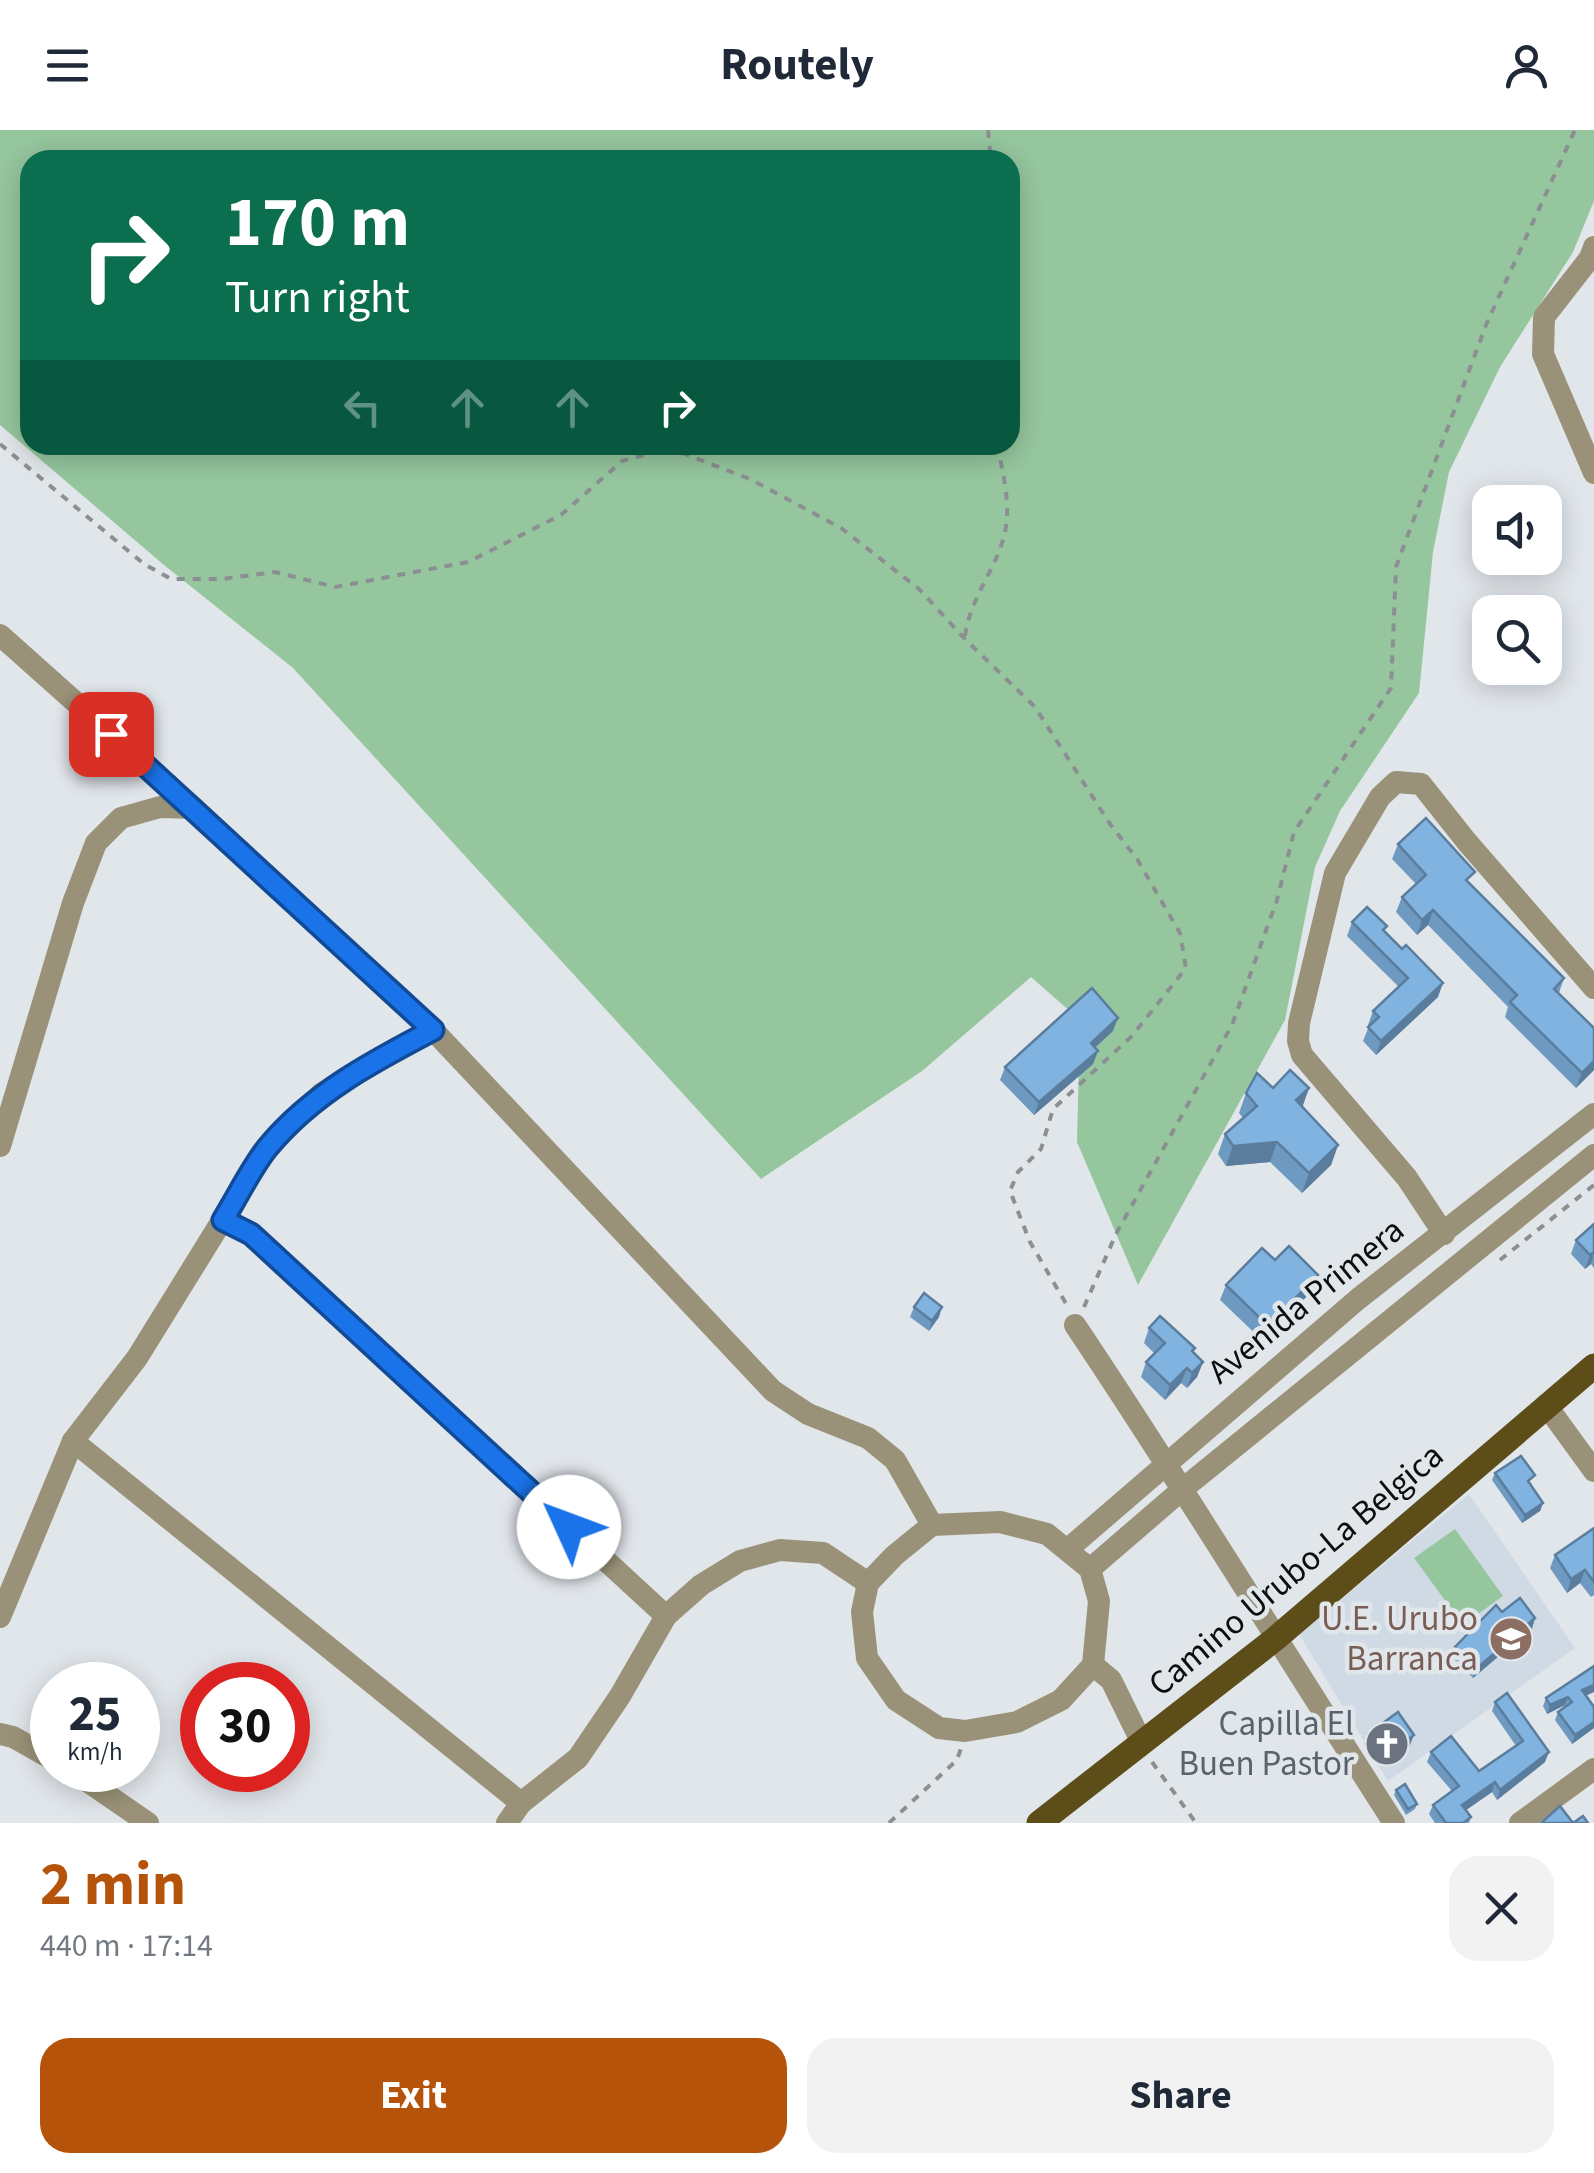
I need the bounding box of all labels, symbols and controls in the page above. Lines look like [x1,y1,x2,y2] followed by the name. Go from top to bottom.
[720,33,874,97] text: Routely
[40,38,95,93] icon: menu
[1499,38,1554,93] icon: person
[225,173,410,273] text: 170 m
[60,190,190,320] icon: right
[225,266,410,330] text: Turn right
[335,380,390,435] icon: left
[440,380,495,435] icon: ahead
[545,380,600,435] icon: ahead
[650,380,705,435] icon: right
[1472,485,1562,685] map controls
[1472,485,1562,575] button: sound
[1472,595,1562,685] button: search
[69,692,154,777] pin
[84,707,139,762] icon: arrive
[1197,1206,1415,1396] street label: Avenida Primera
[1138,1431,1454,1709] street label: Camino Urubo-La Belgica
[517,1475,621,1579] position arrow
[1321,1594,1478,1684] place label: U.E. Urubo Barranca
[1488,1616,1534,1662] school or university icon: U.E. Urubo Barranca
[180,1662,310,1792] speed limit sign: 30
[69,1679,121,1750] text: 25
[1178,1699,1355,1789] place label: Capilla El Buen Pastor
[1364,1721,1410,1767] church icon: Capilla El Buen Pastor
[67,1734,123,1770] text: km/h
[40,1843,186,1928] text: 2 min
[1449,1856,1554,1961] button: close
[40,1923,213,1969] text: 440 m · 17:14
[40,2038,787,2153] button: Exit
[807,2038,1554,2153] button: Share

